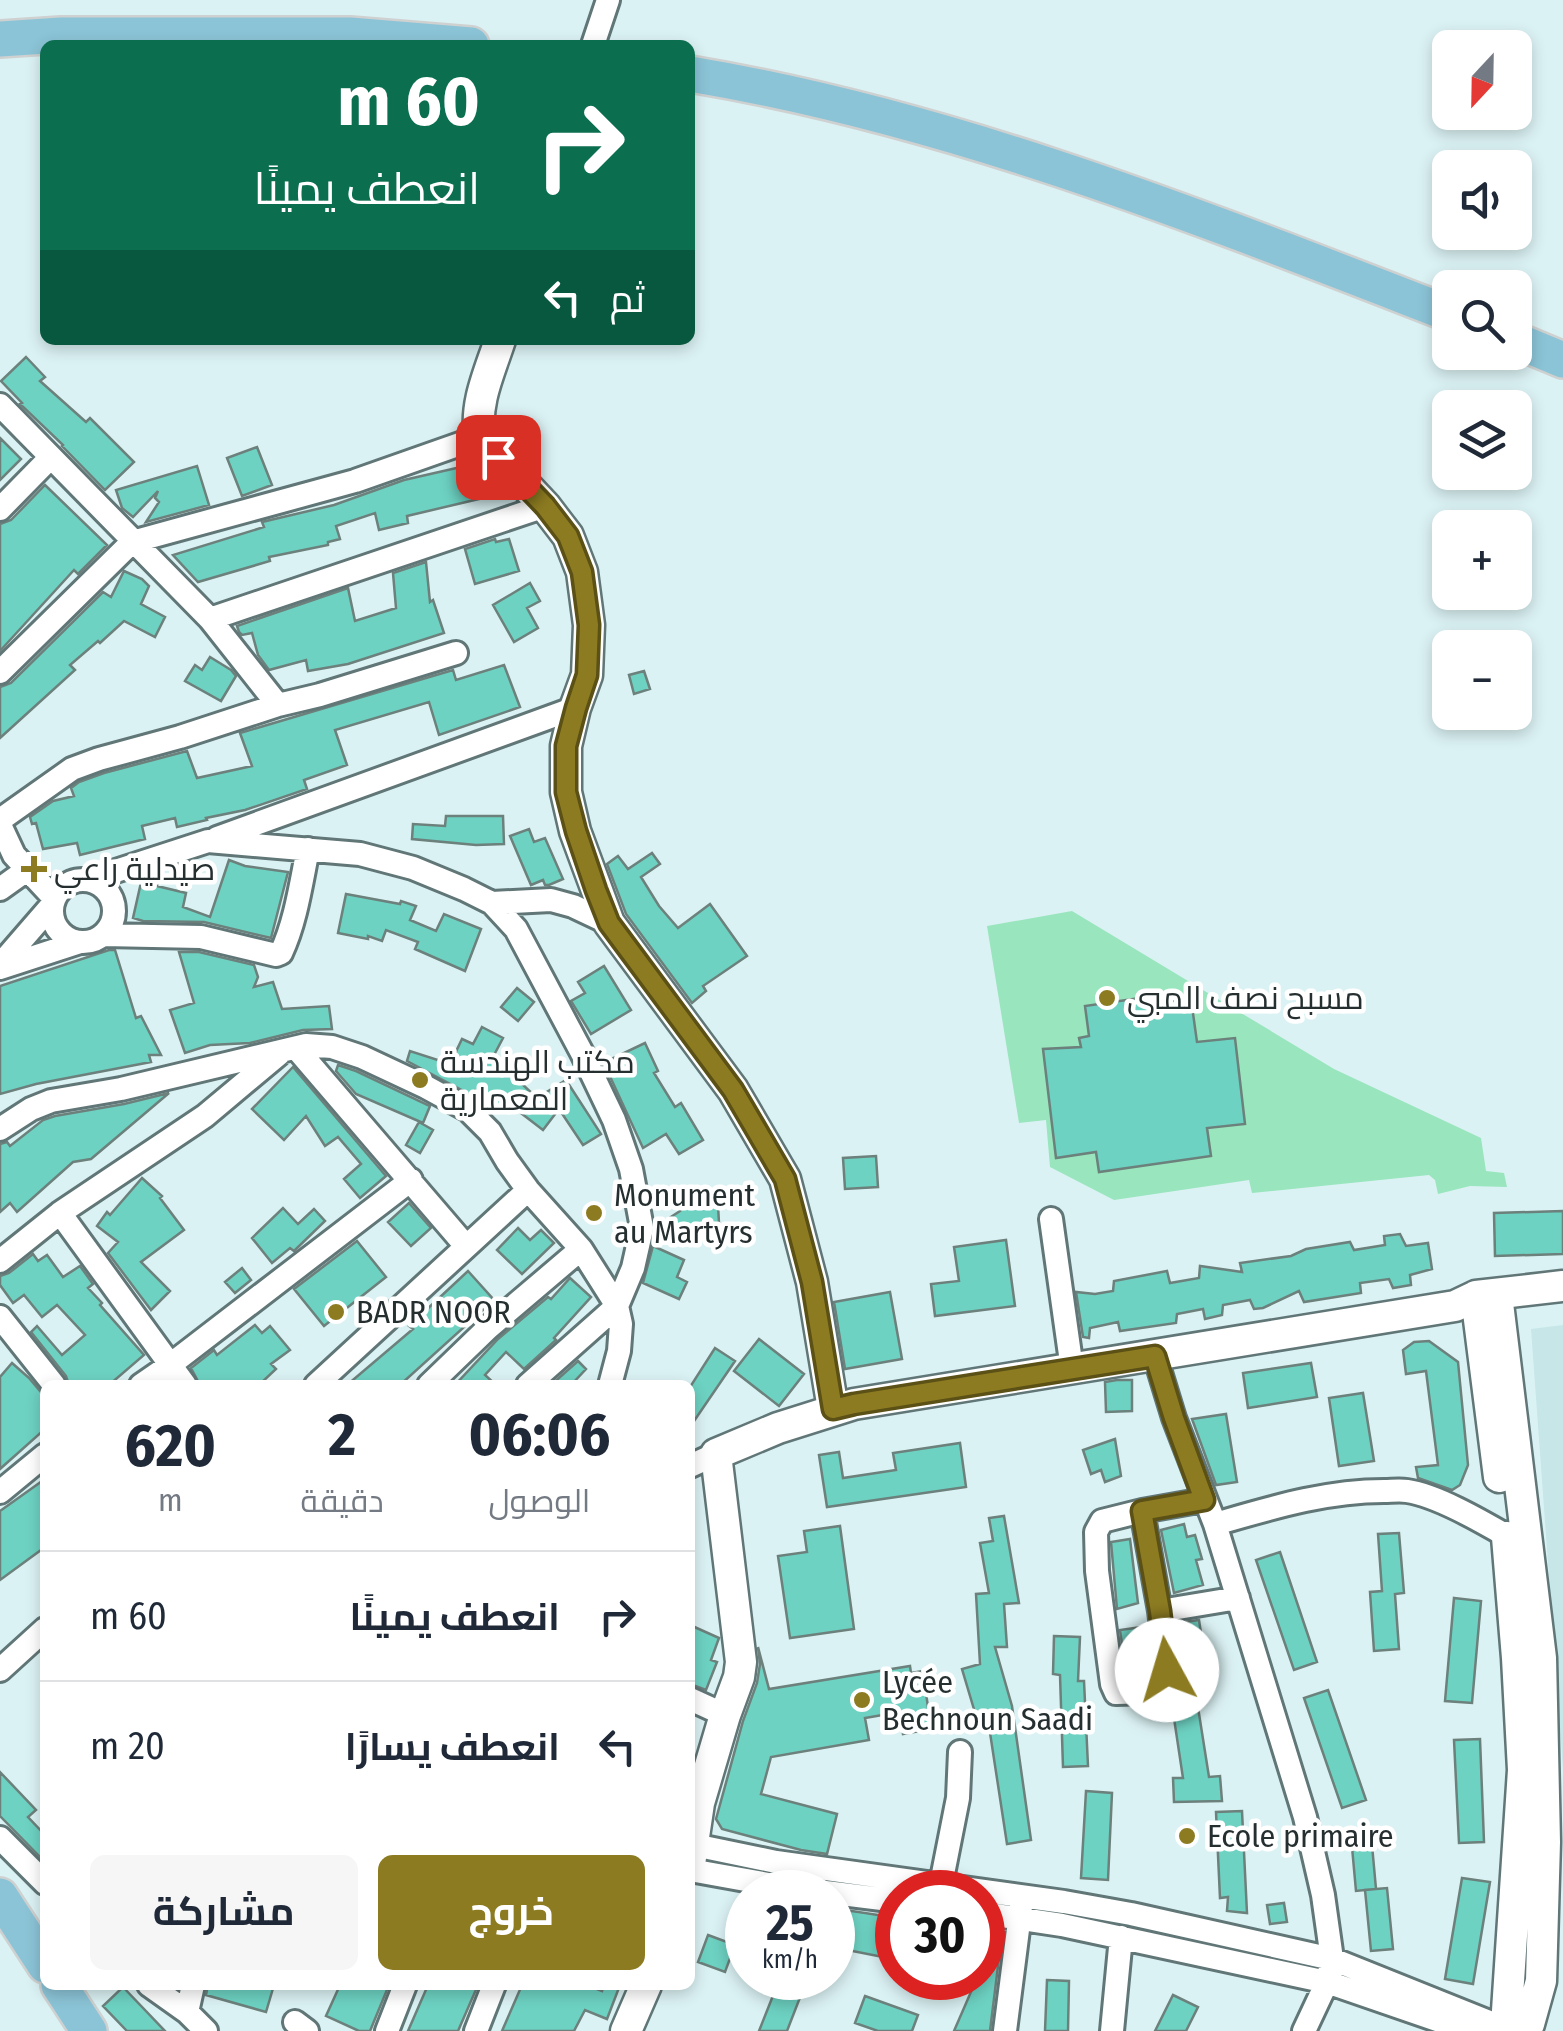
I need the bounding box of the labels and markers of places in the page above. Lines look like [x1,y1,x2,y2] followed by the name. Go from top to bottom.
[456,415,541,500] pin
[54,850,215,894] place label: صيدلية راعي
[23,858,45,880] marker: صيدلية راعي
[1127,979,1364,1023] place label: مسبح نصف المبي
[1096,987,1118,1009] marker: مسبح نصف المبي
[440,1043,635,1118] place label: مكتب الهندسة المعمارية
[409,1069,431,1091] marker: مكتب الهندسة المعمارية
[614,1176,755,1251] place label: Monument au Martyrs
[583,1202,605,1224] marker: Monument au Martyrs
[356,1293,511,1331] place label: BADR NOOR
[325,1301,347,1323] marker: BADR NOOR
[882,1663,1093,1738] place label: Lycée Bechnoun Saadi
[851,1689,873,1711] marker: Lycée Bechnoun Saadi
[1207,1817,1394,1855] place label: Ecole primaire
[1176,1825,1198,1847] marker: Ecole primaire

